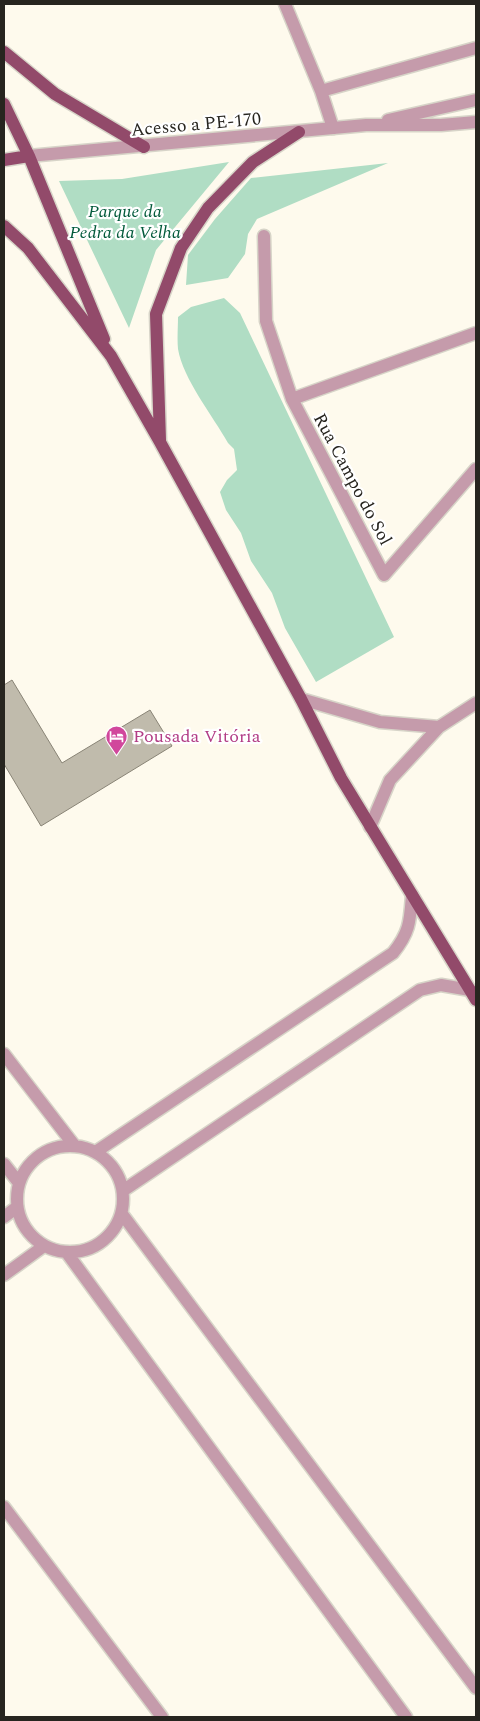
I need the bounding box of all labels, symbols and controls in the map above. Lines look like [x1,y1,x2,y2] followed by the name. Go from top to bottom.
[130,105,262,144] street label: Acesso a PE-170
[69,198,181,246] park label: Parque da Pedra da Velha
[306,408,399,550] street label: Rua Campo do Sol
[133,723,261,750] place label: Pousada Vitória
[105,724,129,755] hotel icon: Pousada Vitória

